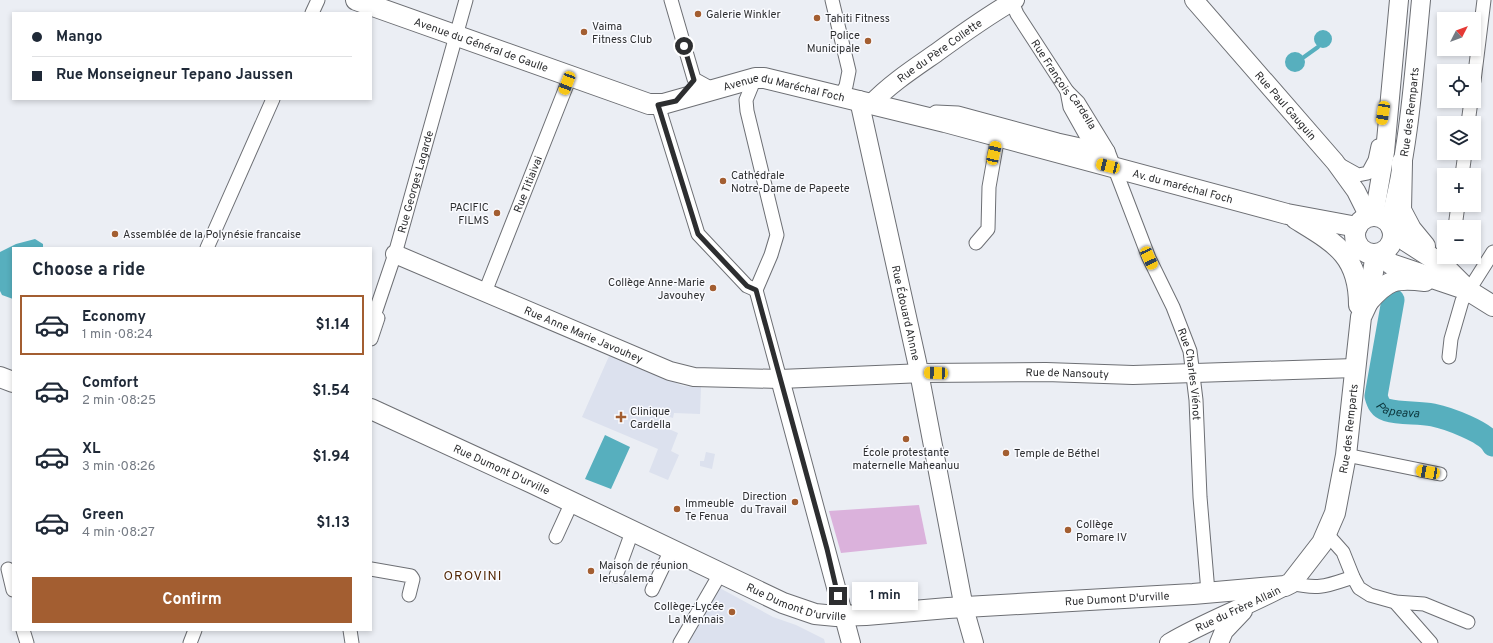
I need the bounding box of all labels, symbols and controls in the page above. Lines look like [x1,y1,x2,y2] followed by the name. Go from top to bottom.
[706,8,782,22] place label: Galerie Winkler
[693,9,703,19] marker: Galerie Winkler
[825,12,890,26] place label: Tahiti Fitness
[1437,12,1481,56] north arrow
[1437,12,1481,264] map controls
[812,13,822,23] marker: Tahiti Fitness
[412,15,550,76] street label: Avenue du Général de Gaulle
[895,16,985,86] street label: Rue du Père Collette
[592,20,652,47] place label: Vaima Fitness Club
[579,27,589,37] marker: Vaima Fitness Club
[56,28,103,47] text: Mango
[807,29,860,56] place label: Police Municipale
[863,36,873,46] marker: Police Municipale
[675,37,693,55] route start
[1027,37,1099,133] street label: Rue François Cardella
[1437,64,1481,108] button: locate
[56,66,293,85] text: Rue Monseigneur Tepano Jaussen
[1398,67,1423,158] street label: Rue des Remparts
[1251,69,1319,144] street label: Rue Paul Gauguin
[557,70,577,96] car
[722,72,846,105] street label: Avenue du Maréchal Foch
[1375,100,1391,126] car
[1437,116,1481,160] button: layers
[395,129,437,235] street label: Rue Georges Lagarde
[985,140,1003,166] car
[511,154,546,215] street label: Rue Titiaivai
[1095,157,1121,175] car
[1131,167,1234,207] street label: Av. du maréchal Foch
[1437,168,1481,212] button: +
[731,169,850,196] place label: Cathédrale Notre-Dame de Papeete
[718,176,728,186] marker: Cathédrale Notre-Dame de Papeete
[450,201,489,228] place label: PACIFIC FILMS
[492,208,502,218] marker: PACIFIC FILMS
[1437,220,1481,264] button: −
[123,228,301,242] place label: Assemblée de la Polynésie francaise
[110,229,120,239] marker: Assemblée de la Polynésie francaise
[1138,245,1160,271] car
[32,259,145,282] text: Choose a ride
[888,264,923,362] street label: Rue Édouard Ahnne
[608,276,705,303] place label: Collège Anne-Marie Javouhey
[708,283,718,293] marker: Collège Anne-Marie Javouhey
[522,304,645,367] street label: Rue Anne Marie Javouhey
[34,307,70,343] icon: car
[82,308,146,327] text: Economy
[316,316,350,335] text: $1.14
[1174,326,1203,421] street label: Rue Charles Viénot
[82,327,153,343] text: 1 min · 08:24
[1026,366,1109,382] street label: Rue de Nansouty
[924,367,948,379] car
[34,373,70,409] icon: car
[82,374,139,393] text: Comfort
[312,382,350,401] text: $1.54
[1337,383,1362,475] street label: Rue des Remparts
[82,393,156,409] text: 2 min · 08:25
[1371,399,1421,422] water label: Papeava
[630,405,671,432] place label: Clinique Cardella
[615,411,627,423] marker: Clinique Cardella
[901,434,911,444] marker: École protestante maternelle Maheanuu
[34,439,70,475] icon: car
[82,440,100,459] text: XL
[451,442,552,499] street label: Rue Dumont D'urville
[853,445,959,473] place label: École protestante maternelle Maheanuu
[1014,447,1100,461] place label: Temple de Béthel
[312,448,350,467] text: $1.94
[1001,448,1011,458] marker: Temple de Béthel
[82,459,156,475] text: 3 min · 08:26
[1415,464,1441,480] car
[740,490,787,517] place label: Direction du Travail
[685,497,734,524] place label: Immeuble Te Fenua
[790,497,800,507] marker: Direction du Travail
[672,504,682,514] marker: Immeuble Te Fenua
[34,505,70,541] icon: car
[82,506,124,525] text: Green
[316,514,350,533] text: $1.13
[1076,518,1127,545] place label: Collège Pomare IV
[82,525,155,541] text: 4 min · 08:27
[1063,525,1073,535] marker: Collège Pomare IV
[599,559,688,586] place label: Maison de réunion Ierusalema
[586,566,596,576] marker: Maison de réunion Ierusalema
[444,569,502,585] district label: OROVINI
[32,577,352,623] button: Confirm
[744,580,846,624] street label: Rue Dumont D'urville
[852,582,918,610] callout: 1 min
[1193,583,1283,636] street label: Rue du Frère Allain
[829,587,847,605] route end
[869,588,901,604] text: 1 min
[1064,589,1170,609] street label: Rue Dumont D'urville
[654,600,724,627] place label: Collège-Lycée La Mennais
[727,607,737,617] marker: Collège-Lycée La Mennais

